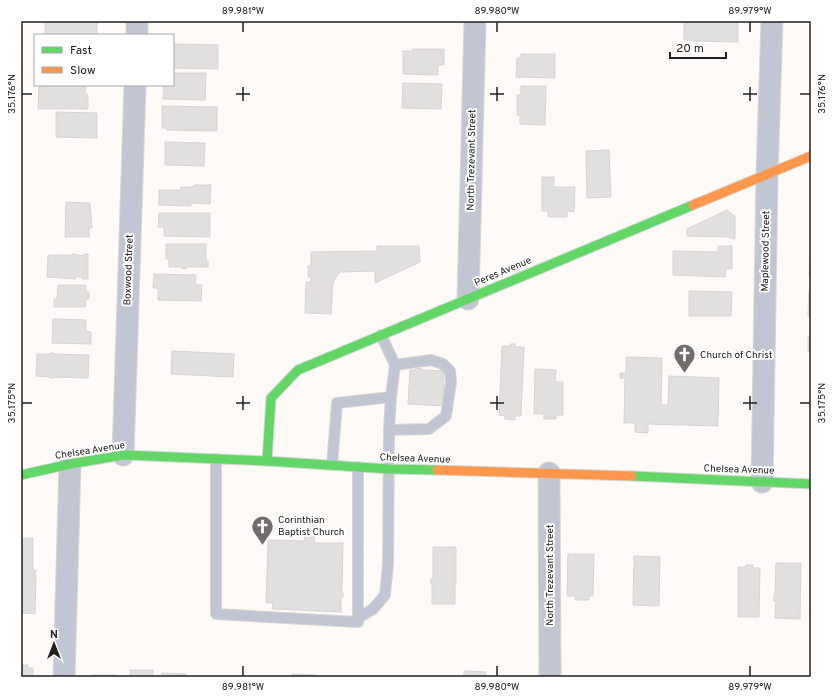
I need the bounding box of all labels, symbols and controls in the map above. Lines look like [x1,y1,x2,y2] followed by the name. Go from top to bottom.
[222,5,264,18] text: 89.981°W
[474,5,520,18] text: 89.980°W
[728,5,772,18] text: 89.979°W
[34,34,174,86] legend
[670,34,726,60] scale bar
[676,41,704,57] text: 20 m
[70,43,92,59] text: Fast
[70,63,96,79] text: Slow
[6,74,19,114] text: 35.176°N
[816,74,829,114] text: 35.176°N
[465,109,479,211] street label: North Trezevant Street
[759,210,773,291] street label: Maplewood Street
[121,234,137,306] street label: Boxwood Street
[472,254,534,290] street label: Peres Avenue
[672,342,698,375] church icon: Church of Christ
[700,349,773,362] place label: Church of Christ
[6,383,19,423] text: 35.175°N
[816,383,829,423] text: 35.175°N
[54,439,126,463] street label: Chelsea Avenue
[379,451,451,467] street label: Chelsea Avenue
[703,462,775,478] street label: Chelsea Avenue
[250,513,276,546] church icon: Corinthian Baptist Church
[278,514,345,539] place label: Corinthian Baptist Church
[544,524,557,626] street label: North Trezevant Street
[34,624,74,664] north arrow
[50,628,58,642] text: N
[222,681,264,694] text: 89.981°W
[474,681,520,694] text: 89.980°W
[728,681,772,694] text: 89.979°W

